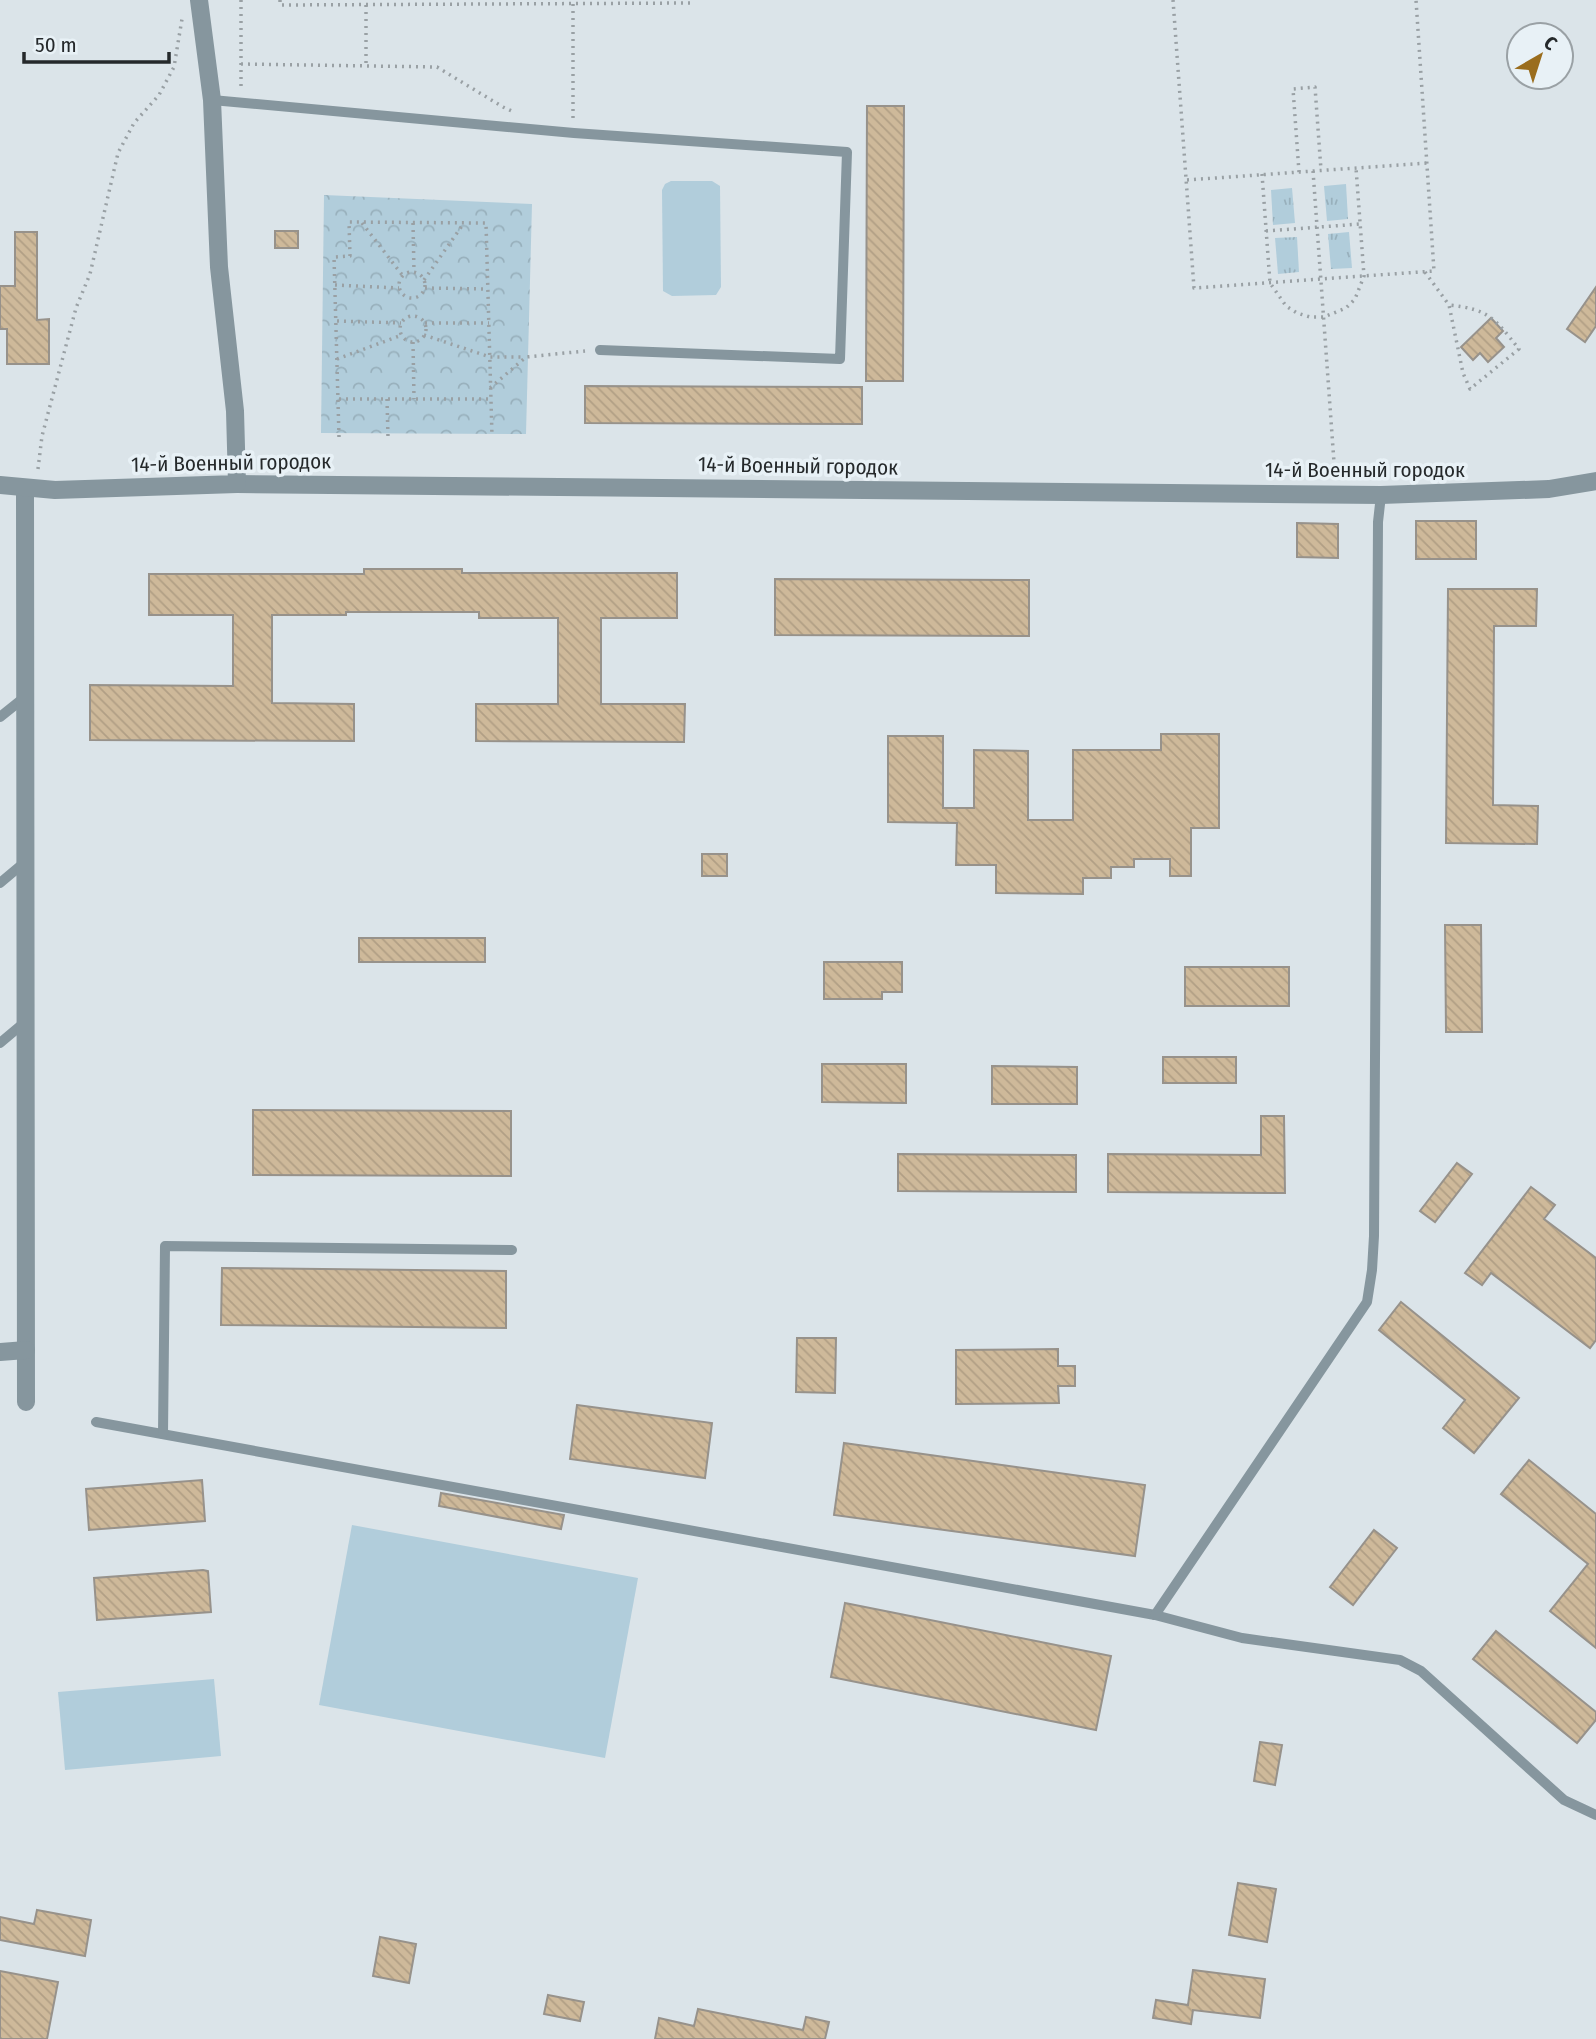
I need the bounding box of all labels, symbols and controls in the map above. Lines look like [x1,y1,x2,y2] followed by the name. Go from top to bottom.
[24,21,170,65] scale bar
[1505,21,1575,91] north arrow
[1539,31,1562,55] text: С
[35,32,77,58] text: 50 m
[131,448,331,478] street label: 14-й Военный городок
[698,451,898,481] street label: 14-й Военный городок
[1265,457,1465,483] street label: 14-й Военный городок

